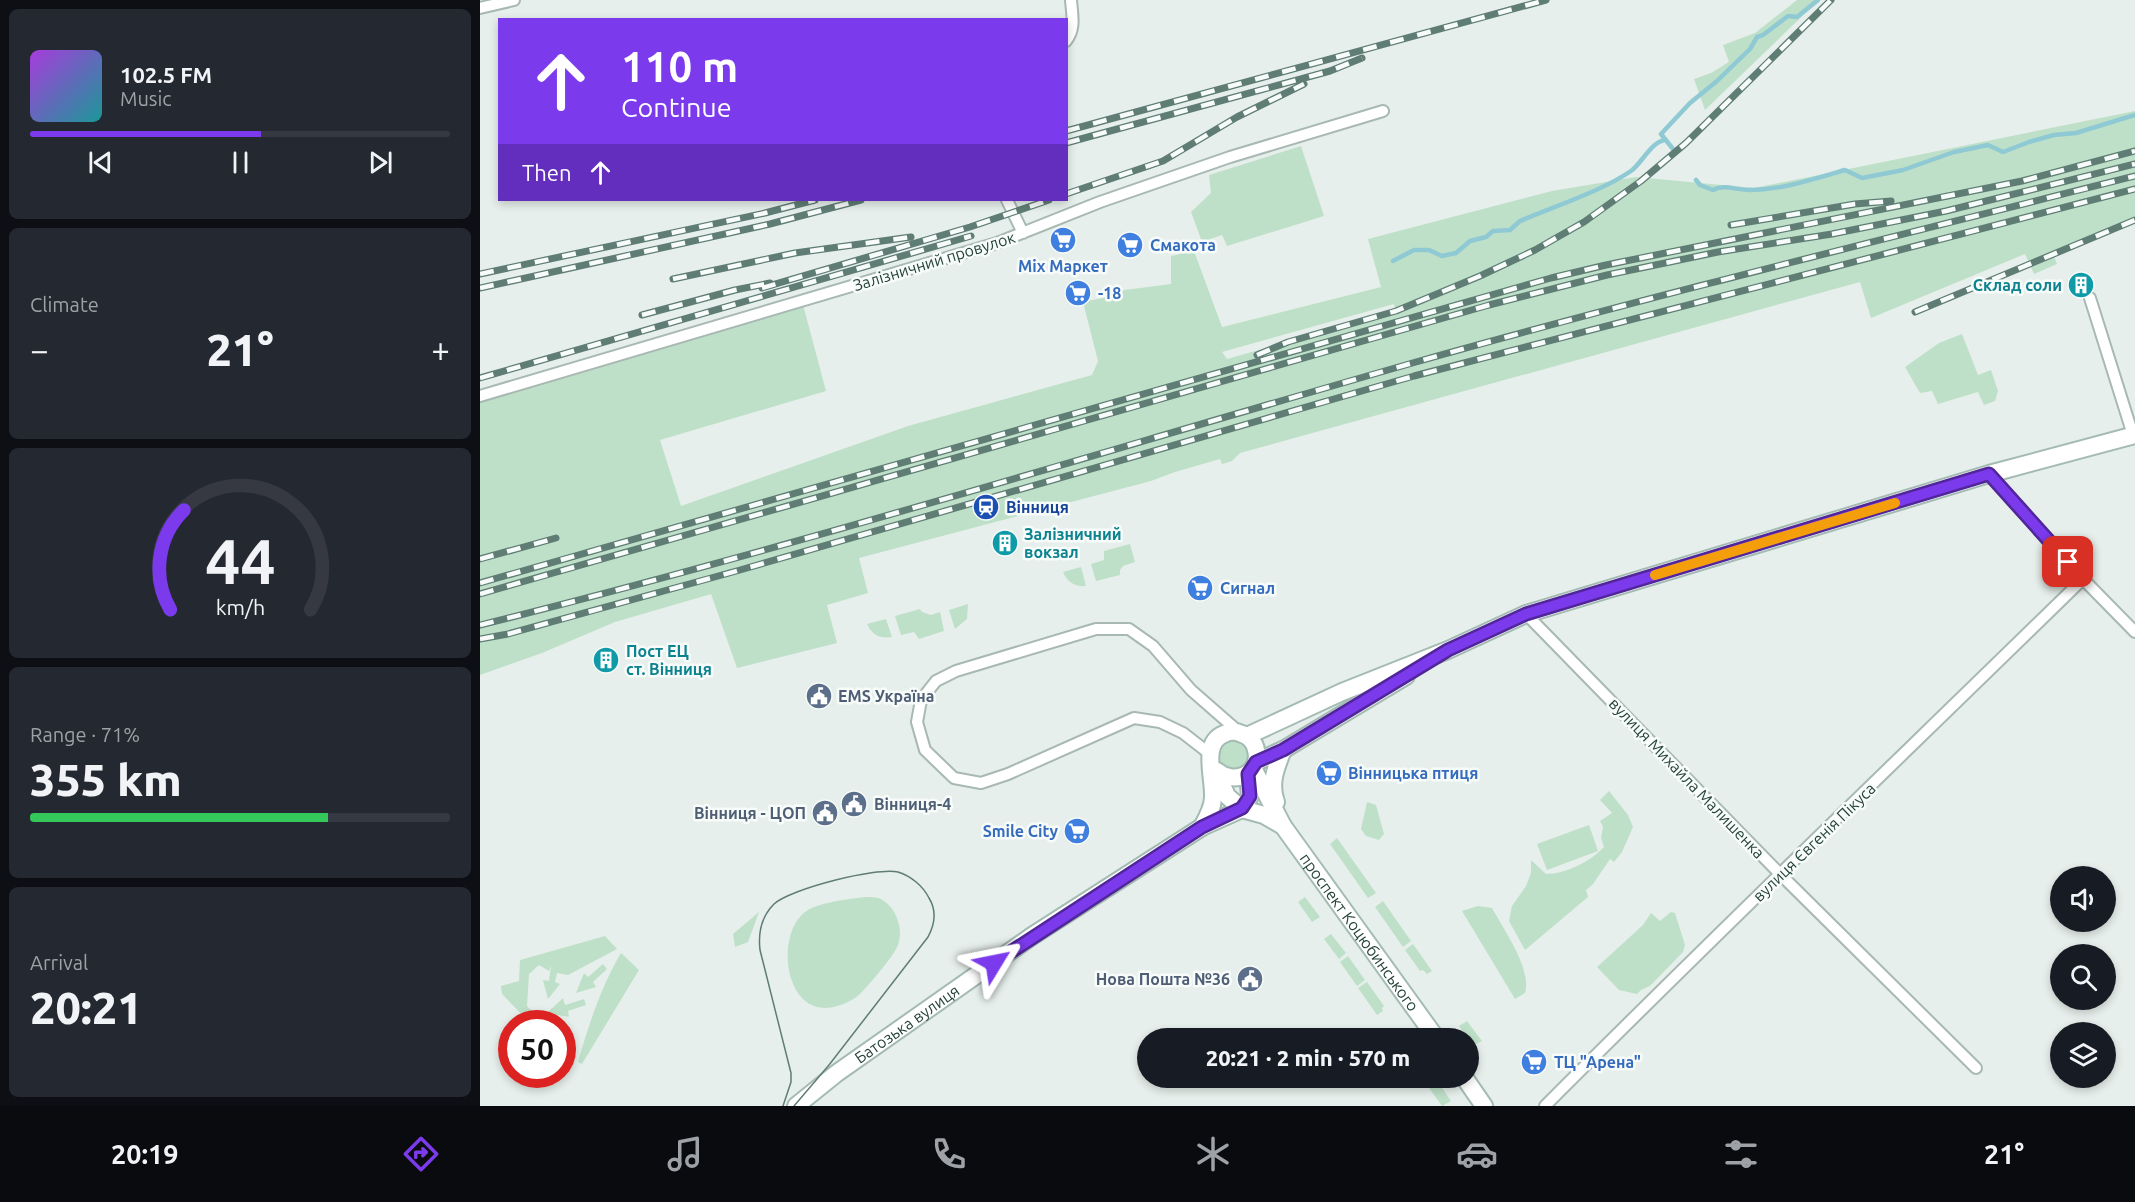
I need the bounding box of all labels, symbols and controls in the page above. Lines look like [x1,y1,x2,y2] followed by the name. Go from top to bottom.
[522,42,600,120] icon: ahead
[621,43,738,90] text: 110 m
[120,62,212,87] text: 102.5 FM
[120,87,172,110] text: Music
[621,92,732,122] text: Continue
[84,146,117,179] icon: previous
[224,146,257,179] icon: pause
[364,146,397,179] icon: next
[584,156,617,189] icon: ahead
[522,160,572,185] text: Then
[1048,225,1078,255] supermarket icon: Mix Маркет
[851,228,1017,294] street label: Залізничний провулок
[1115,230,1145,260] supermarket icon: Смакота
[1150,236,1216,254] place label: Смакота
[1018,257,1108,275] place label: Mix Маркет
[2066,270,2096,300] building icon: Склад соли
[1973,276,2062,294] place label: Склад соли
[1063,278,1093,308] supermarket icon: -18
[1098,284,1121,302] place label: -18
[30,293,99,316] text: Climate
[206,324,274,375] text: 21°
[30,331,49,368] text: −
[431,331,450,368] text: +
[971,492,1001,522] station icon: Вінниця
[1006,498,1069,516] place label: Вінниця
[1024,525,1122,561] place label: Залізничний вокзал
[205,526,275,596] text: 44
[990,528,1020,558] building icon: Залізничний вокзал
[2042,536,2093,587] pin
[2051,545,2084,578] icon: arrive
[1185,573,1215,603] supermarket icon: Сигнал
[1220,579,1275,597] place label: Сигнал
[215,595,265,619] text: km/h
[626,642,712,678] place label: Пост ЕЦ ст. Вінниця
[591,645,621,675] building icon: Пост ЕЦ ст. Вінниця
[804,681,834,711] public building icon: EMS Україна
[838,687,934,705] place label: EMS Україна
[1606,694,1768,862] street label: вулиця Михайла Малишенка
[30,723,140,746] text: Range · 71%
[30,754,182,805] text: 355 km
[1314,758,1344,788] supermarket icon: Вінницька птиця
[1348,764,1478,782] place label: Вінницька птиця
[1749,779,1879,905] street label: вулиця Євгенія Пікуса
[839,789,869,819] public building icon: Вінниця-4
[874,795,951,813] place label: Вінниця-4
[810,798,840,828] public building icon: Вінниця - ЦОП
[694,804,806,822] place label: Вінниця - ЦОП
[1062,816,1092,846] supermarket icon: Smile City
[983,822,1059,840] place label: Smile City
[1296,849,1423,1014] street label: проспект Коцюбинського
[2050,866,2116,1088] map controls
[2050,866,2116,932] button: sound
[962,931,1026,995] position arrow
[2050,944,2116,1010] button: search
[30,951,88,974] text: Arrival
[1235,964,1265,994] public building icon: Нова Пошта №36
[1096,970,1230,988] place label: Нова Пошта №36
[851,981,963,1067] street label: Батозька вулиця
[30,982,143,1033] text: 20:21
[498,1010,576,1088] speed limit sign: 50
[2050,1022,2116,1088] button: layers
[1206,1045,1410,1070] text: 20:21 · 2 min · 570 m
[1519,1047,1549,1077] supermarket icon: ТЦ "Арена"
[1554,1053,1641,1071] place label: ТЦ "Арена"
[400,1133,442,1175] icon: directions
[664,1133,706,1175] icon: music
[928,1133,970,1175] icon: phone
[1192,1133,1234,1175] icon: climate
[1456,1133,1498,1175] icon: car
[1720,1133,1762,1175] icon: filters
[111,1139,179,1169] text: 20:19
[1984,1139,2024,1169] text: 21°

